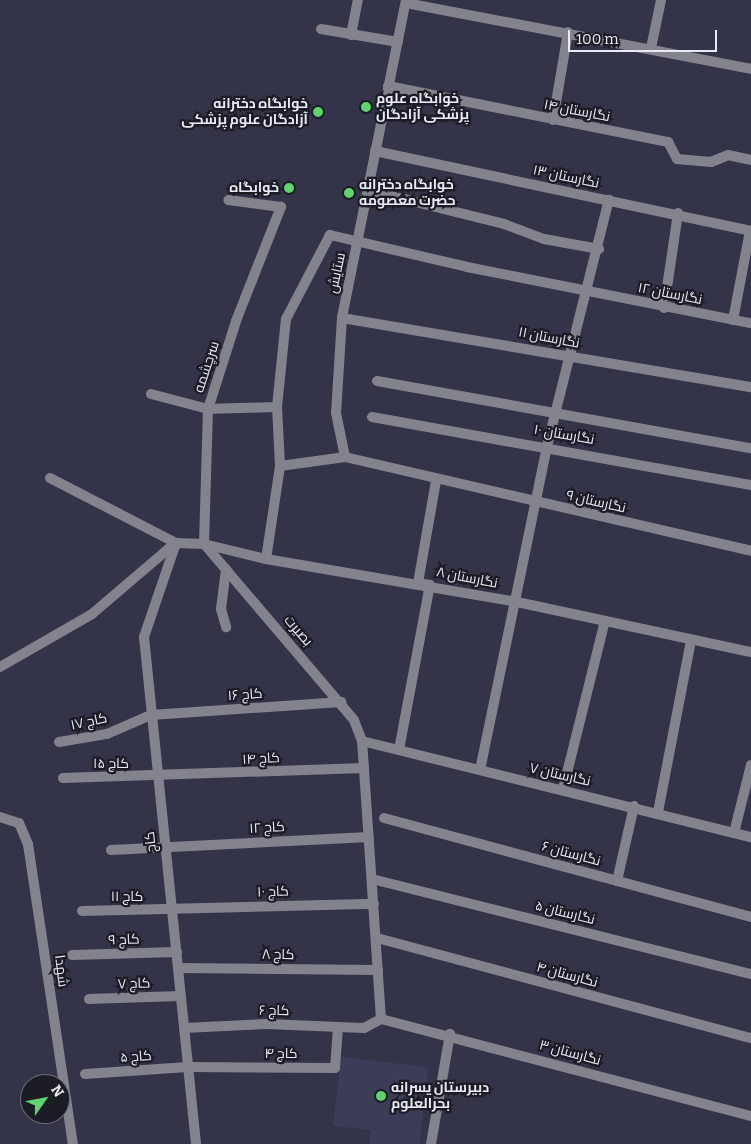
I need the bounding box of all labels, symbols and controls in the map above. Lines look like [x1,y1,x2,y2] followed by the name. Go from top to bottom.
[571,20,720,52] scale bar
[576,30,619,48] text: 100 m
[376,91,469,124] place label: خوابگاه علوم پزشکی آزادگان
[181,96,308,128] place label: خوابگاه دخترانه آزادگان علوم پزشکی
[542,96,612,126] street label: نگارستان ۱۴
[360,101,372,113] marker: خوابگاه علوم پزشکی آزادگان
[312,106,324,118] marker: خوابگاه دخترانه آزادگان علوم پزشکی
[531,162,601,192] street label: نگارستان ۱۳
[359,177,456,210] place label: خوابگاه دخترانه حضرت معصومه
[229,180,279,196] place label: خوابگاه
[283,182,295,194] marker: خوابگاه
[343,187,355,199] marker: خوابگاه دخترانه حضرت معصومه
[325,251,349,295] street label: ستایش
[636,280,704,308] street label: نگارستان ۱۲
[517,324,581,352] street label: نگارستان ۱۱
[191,339,223,395] street label: سرچشمه
[532,421,596,449] street label: نگارستان ۱۰
[565,487,627,517] street label: نگارستان ۹
[435,564,499,592] street label: نگارستان ۸
[280,612,316,650] street label: بصیرت
[227,685,263,705] street label: کاج ۱۶
[69,710,109,734] street label: کاج ۱۷
[242,750,280,768] street label: کاج ۱۴
[93,756,129,772] street label: کاج ۱۵
[528,760,592,790] street label: نگارستان ۷
[249,819,285,837] street label: کاج ۱۲
[142,831,160,853] street label: کاج
[540,838,602,870] street label: نگارستان ۶
[257,883,289,901] street label: کاج ۱۰
[111,889,143,905] street label: کاج ۱۱
[533,897,597,929] street label: نگارستان ۵
[108,931,140,949] street label: کاج ۹
[262,946,294,964] street label: کاج ۸
[51,954,71,988] street label: شهدا
[535,959,599,991] street label: نگارستان ۴
[117,975,151,993] street label: کاج ۷
[259,1002,289,1020] street label: کاج ۶
[537,1037,603,1069] street label: نگارستان ۳
[264,1046,298,1062] street label: کاج ۴
[120,1048,152,1066] street label: کاج ۵
[20,1074,70,1124] north arrow
[391,1080,489,1112] place label: دبیرستان پسرانه بحرالعلوم
[47,1082,67,1100] text: N
[375,1090,387,1102] marker: دبیرستان پسرانه بحرالعلوم

